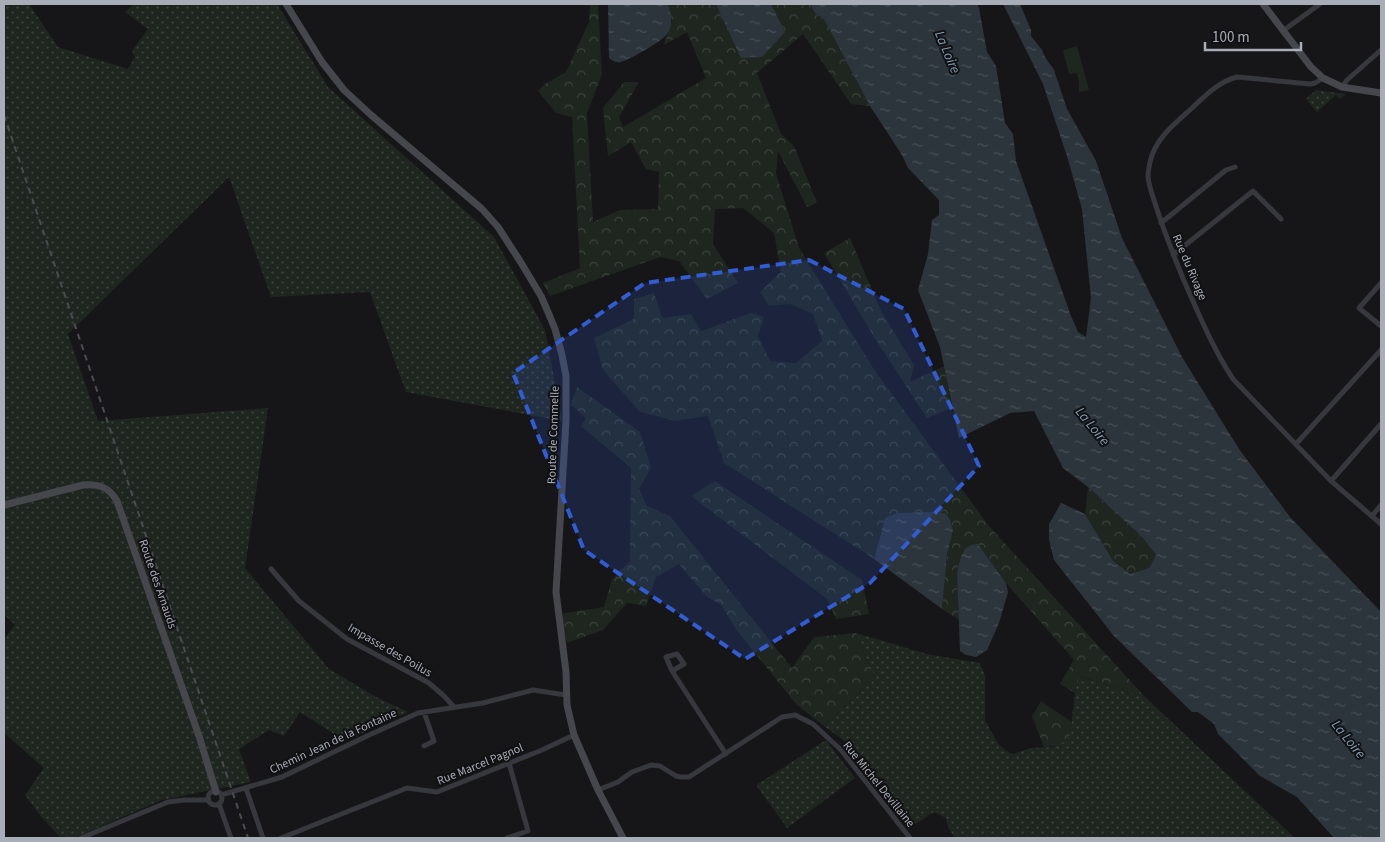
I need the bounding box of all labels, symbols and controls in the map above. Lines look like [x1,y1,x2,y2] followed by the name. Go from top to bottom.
[1205,20,1301,52] scale bar
[1212,27,1250,48] text: 100 m
[929,28,965,77] water label: La Loire
[1168,232,1211,303] street label: Rue du Rivage
[543,386,564,484] street label: Route de Commelle
[1070,403,1114,451] water label: La Loire
[134,537,181,631] street label: Route des Arnauds
[344,619,435,681] street label: Impasse des Poilus
[267,704,400,778] street label: Chemin Jean de la Fontaine
[1326,716,1370,764] water label: La Loire
[839,738,919,831] street label: Rue Michel Devillaine
[435,739,526,790] street label: Rue Marcel Pagnol

